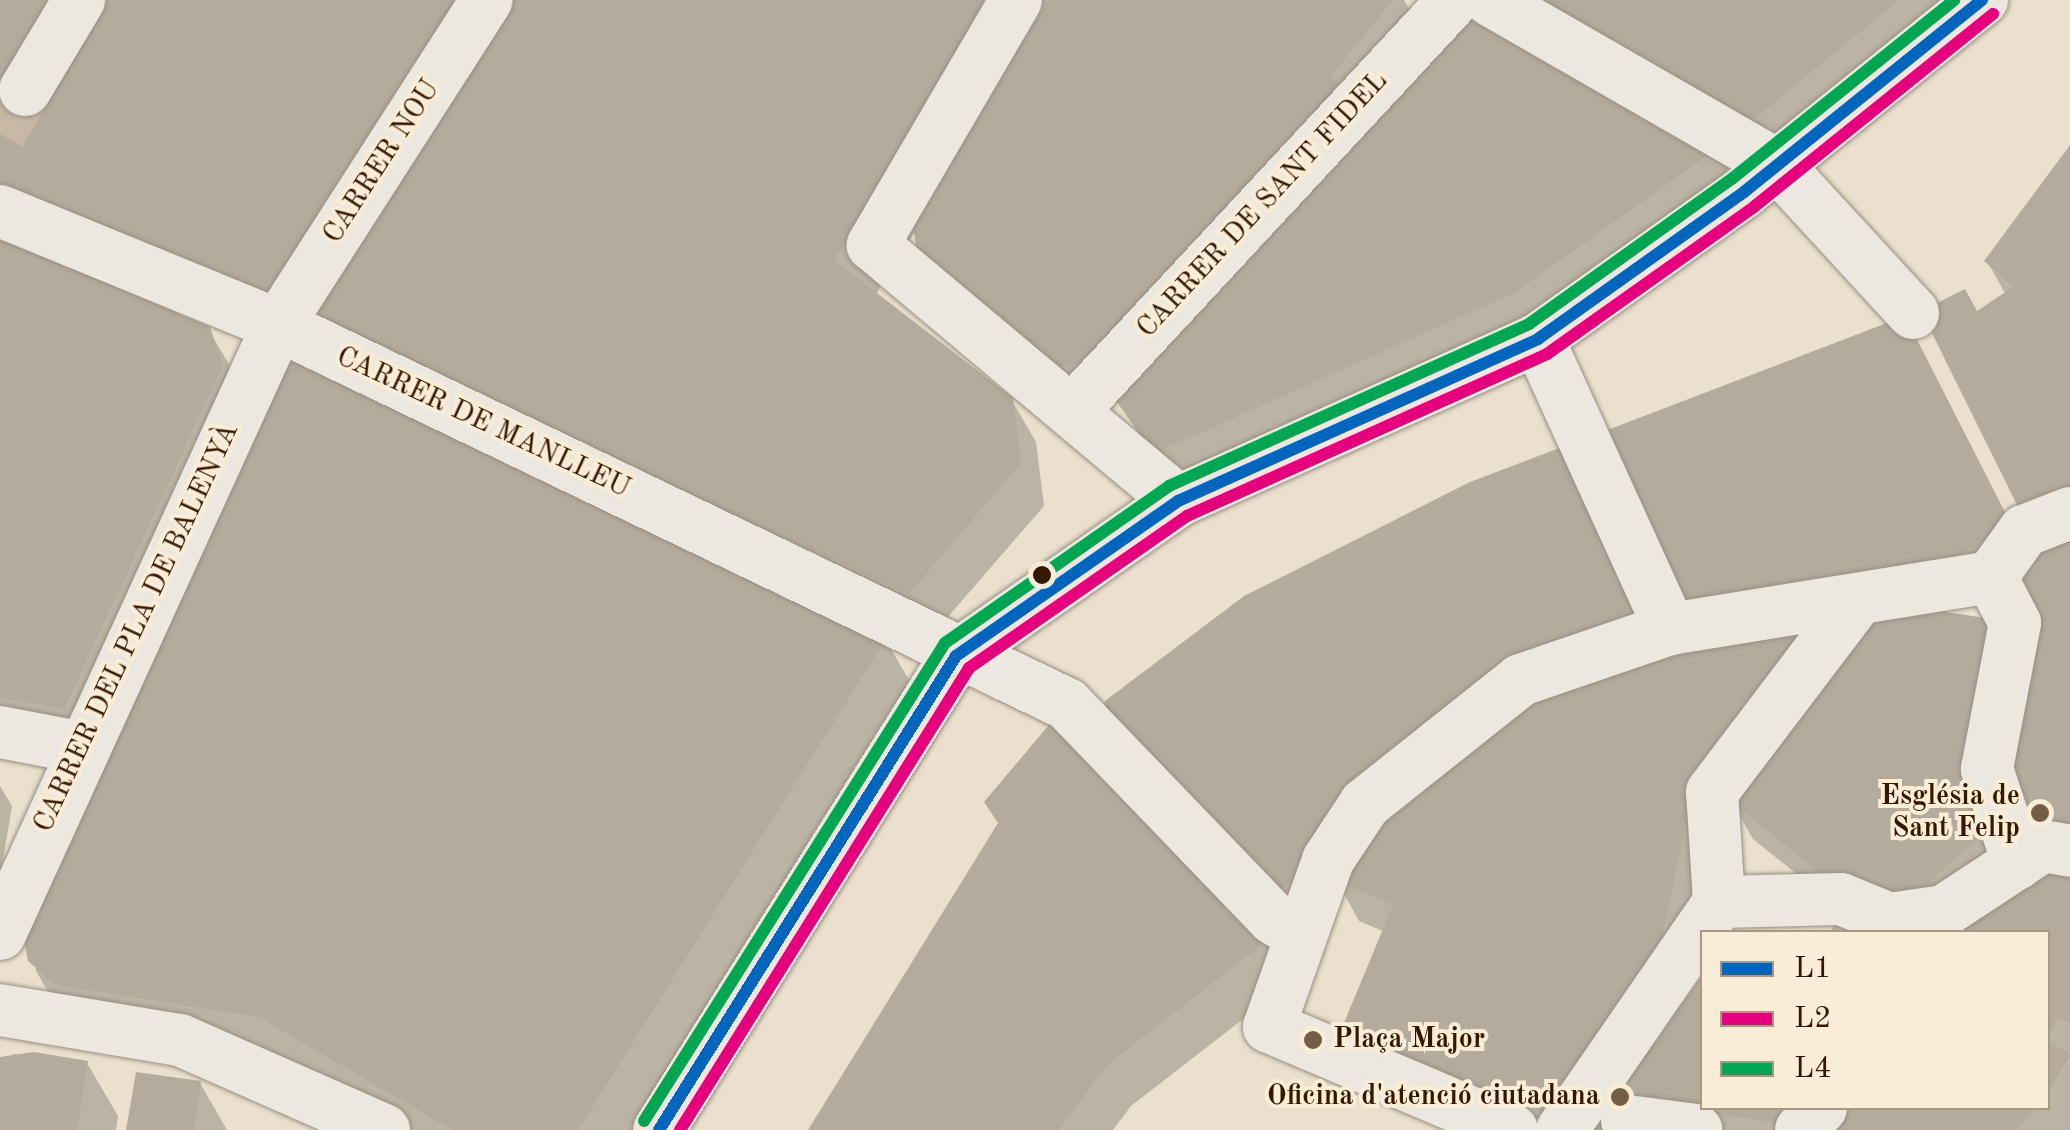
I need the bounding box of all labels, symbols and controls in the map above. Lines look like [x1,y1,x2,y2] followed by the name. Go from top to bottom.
[1131,65,1395,345] street label: CARRER DE SANT FIDEL
[317,74,447,250] street label: CARRER NOU
[331,340,635,506] street label: CARRER DE MANLLEU
[27,418,247,838] street label: CARRER DEL PLA DE BALENYÀ
[1032,565,1052,585] unlabelled marker
[1881,780,2020,846] place label: Església de Sant Felip
[2029,802,2051,824] marker: Església de Sant Felip
[1700,930,2050,1110] legend
[1794,954,1832,984] text: L1
[1794,1004,1832,1034] text: L2
[1333,1023,1485,1057] place label: Plaça Major
[1302,1029,1324,1051] marker: Plaça Major
[1794,1054,1832,1084] text: L4
[1267,1080,1600,1114] place label: Oficina d'atenció ciutadana
[1609,1086,1631,1108] marker: Oficina d'atenció ciutadana

